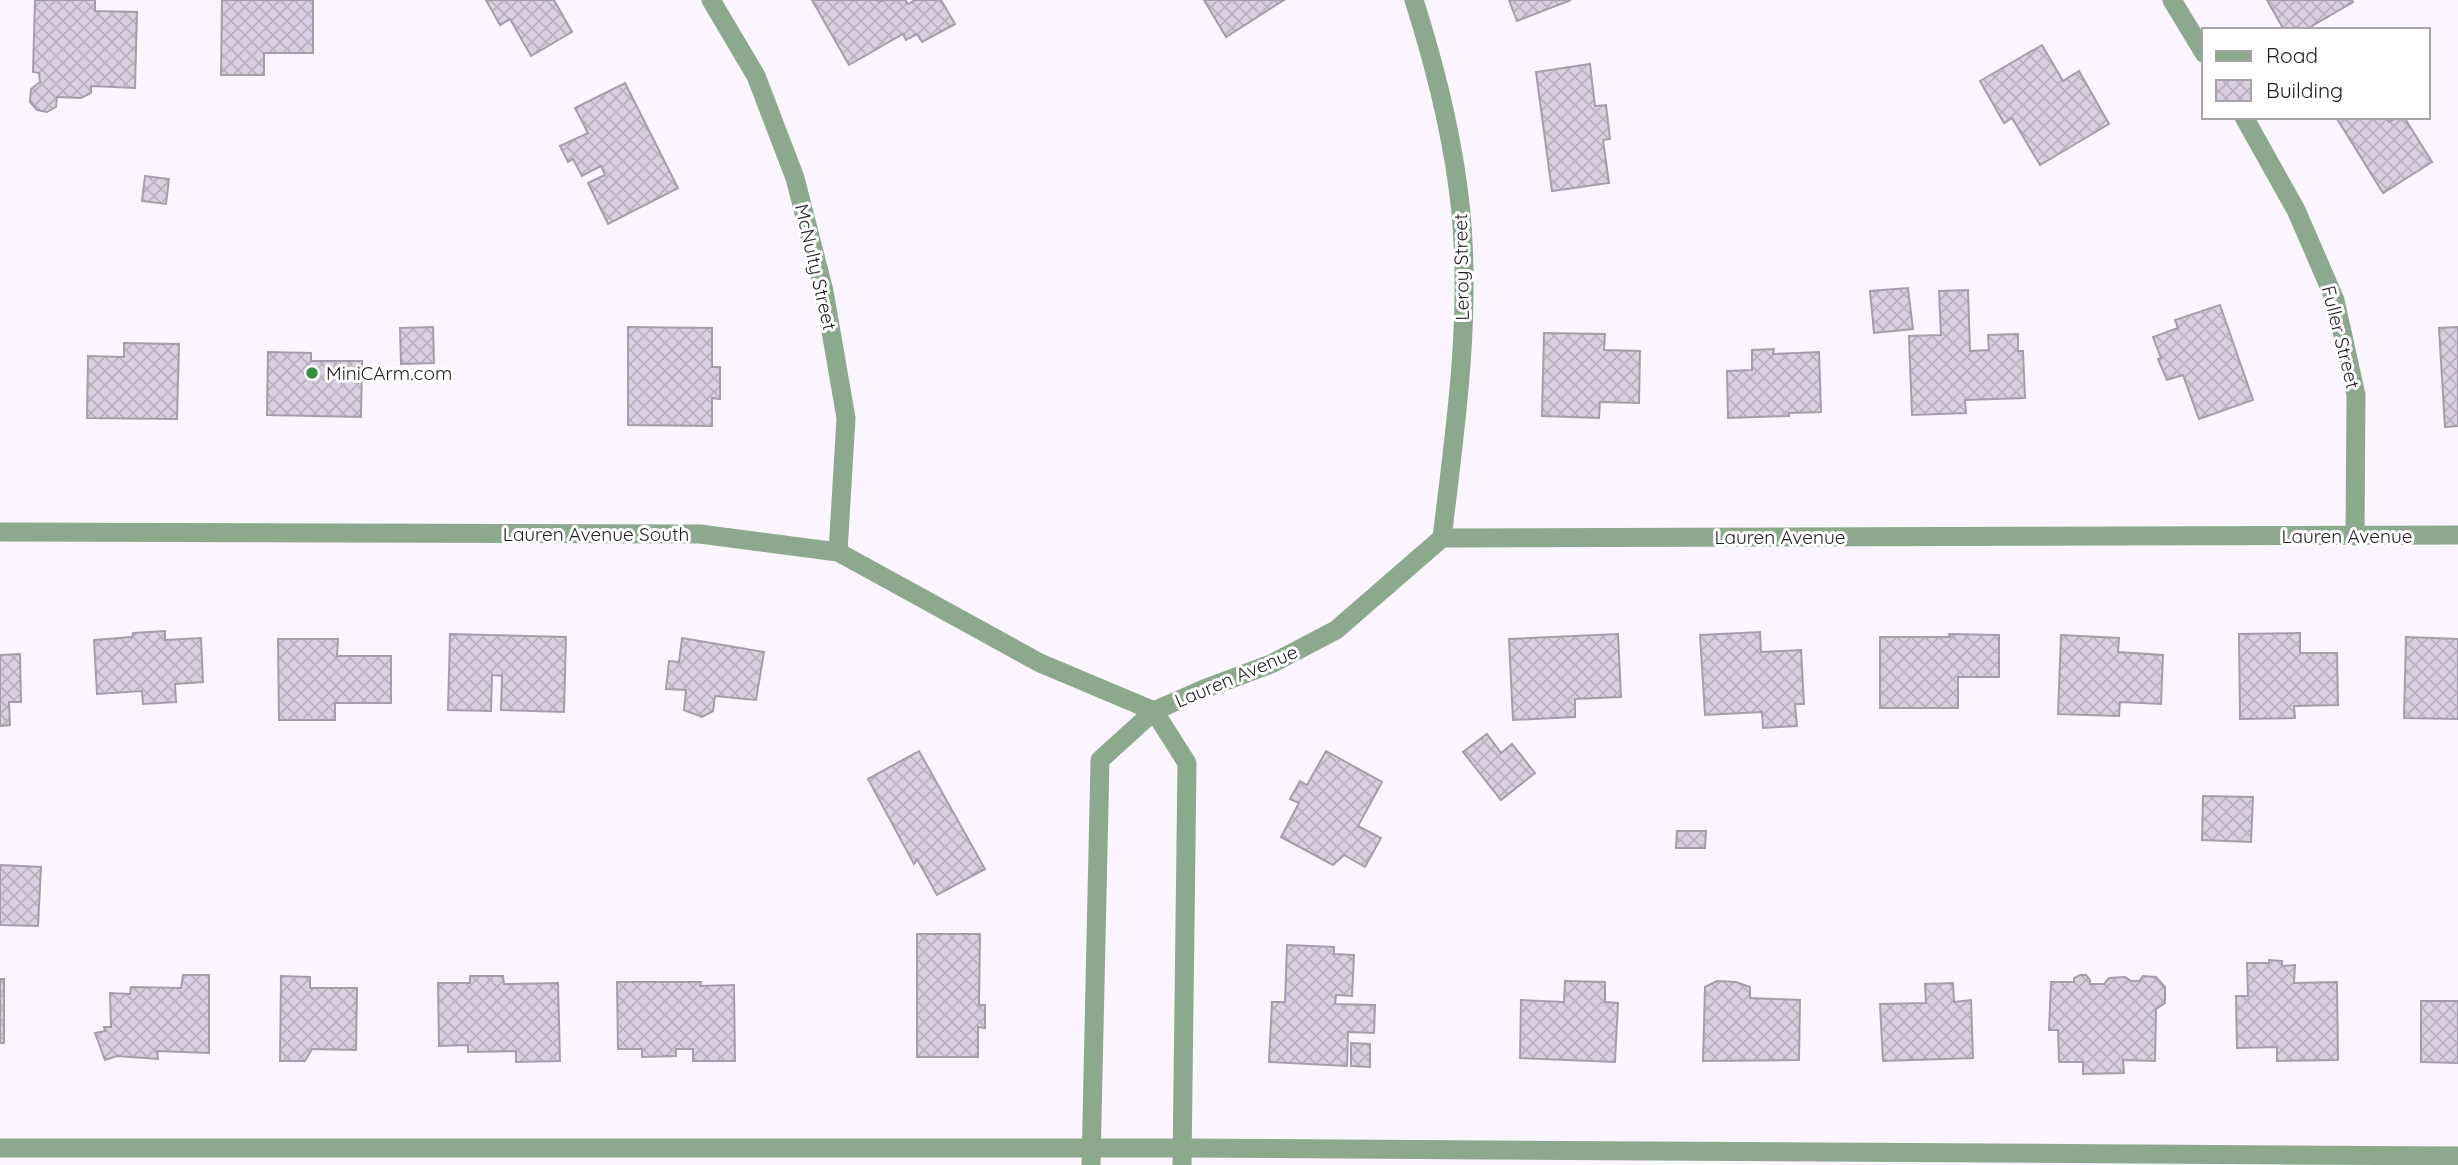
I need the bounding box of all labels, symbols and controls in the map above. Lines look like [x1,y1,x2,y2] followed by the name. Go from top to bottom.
[2202,28,2430,119] legend
[2266,42,2318,68] text: Road
[2266,77,2343,103] text: Building
[790,202,842,332] street label: McNulty Street
[1448,213,1474,321] street label: Leroy Street
[2317,283,2365,391] street label: Fuller Street
[326,361,452,385] place label: MiniCArm.com
[304,365,320,381] marker: MiniCArm.com
[503,522,689,546] street label: Lauren Avenue South
[2281,524,2413,548] street label: Lauren Avenue
[1714,525,1846,549] street label: Lauren Avenue
[1171,639,1301,713] street label: Lauren Avenue

